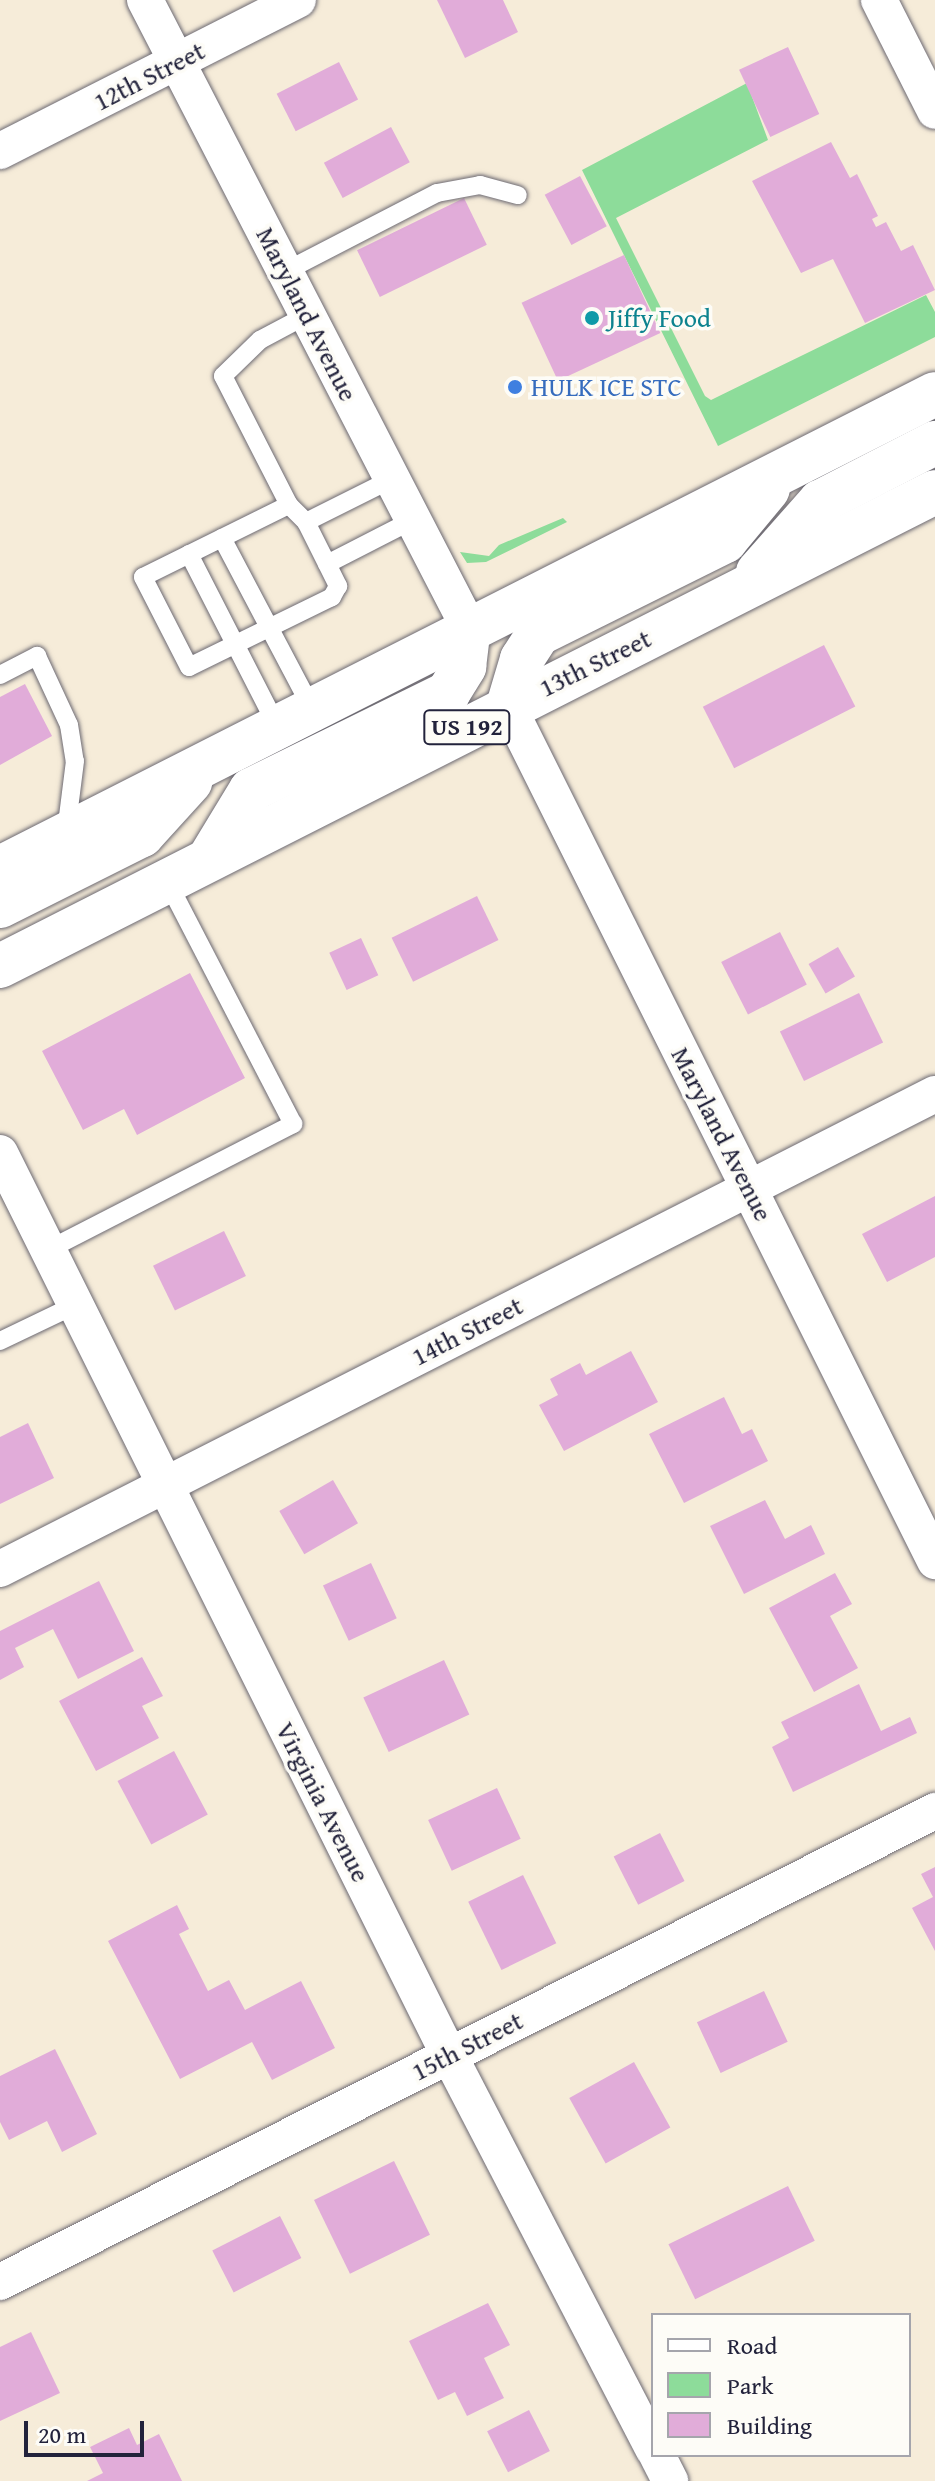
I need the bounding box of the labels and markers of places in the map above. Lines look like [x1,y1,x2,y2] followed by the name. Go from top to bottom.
[608,302,711,334] place label: Jiffy Food
[583,309,601,327] marker: Jiffy Food
[531,371,682,403] place label: HULK ICE STC
[506,378,524,396] marker: HULK ICE STC

